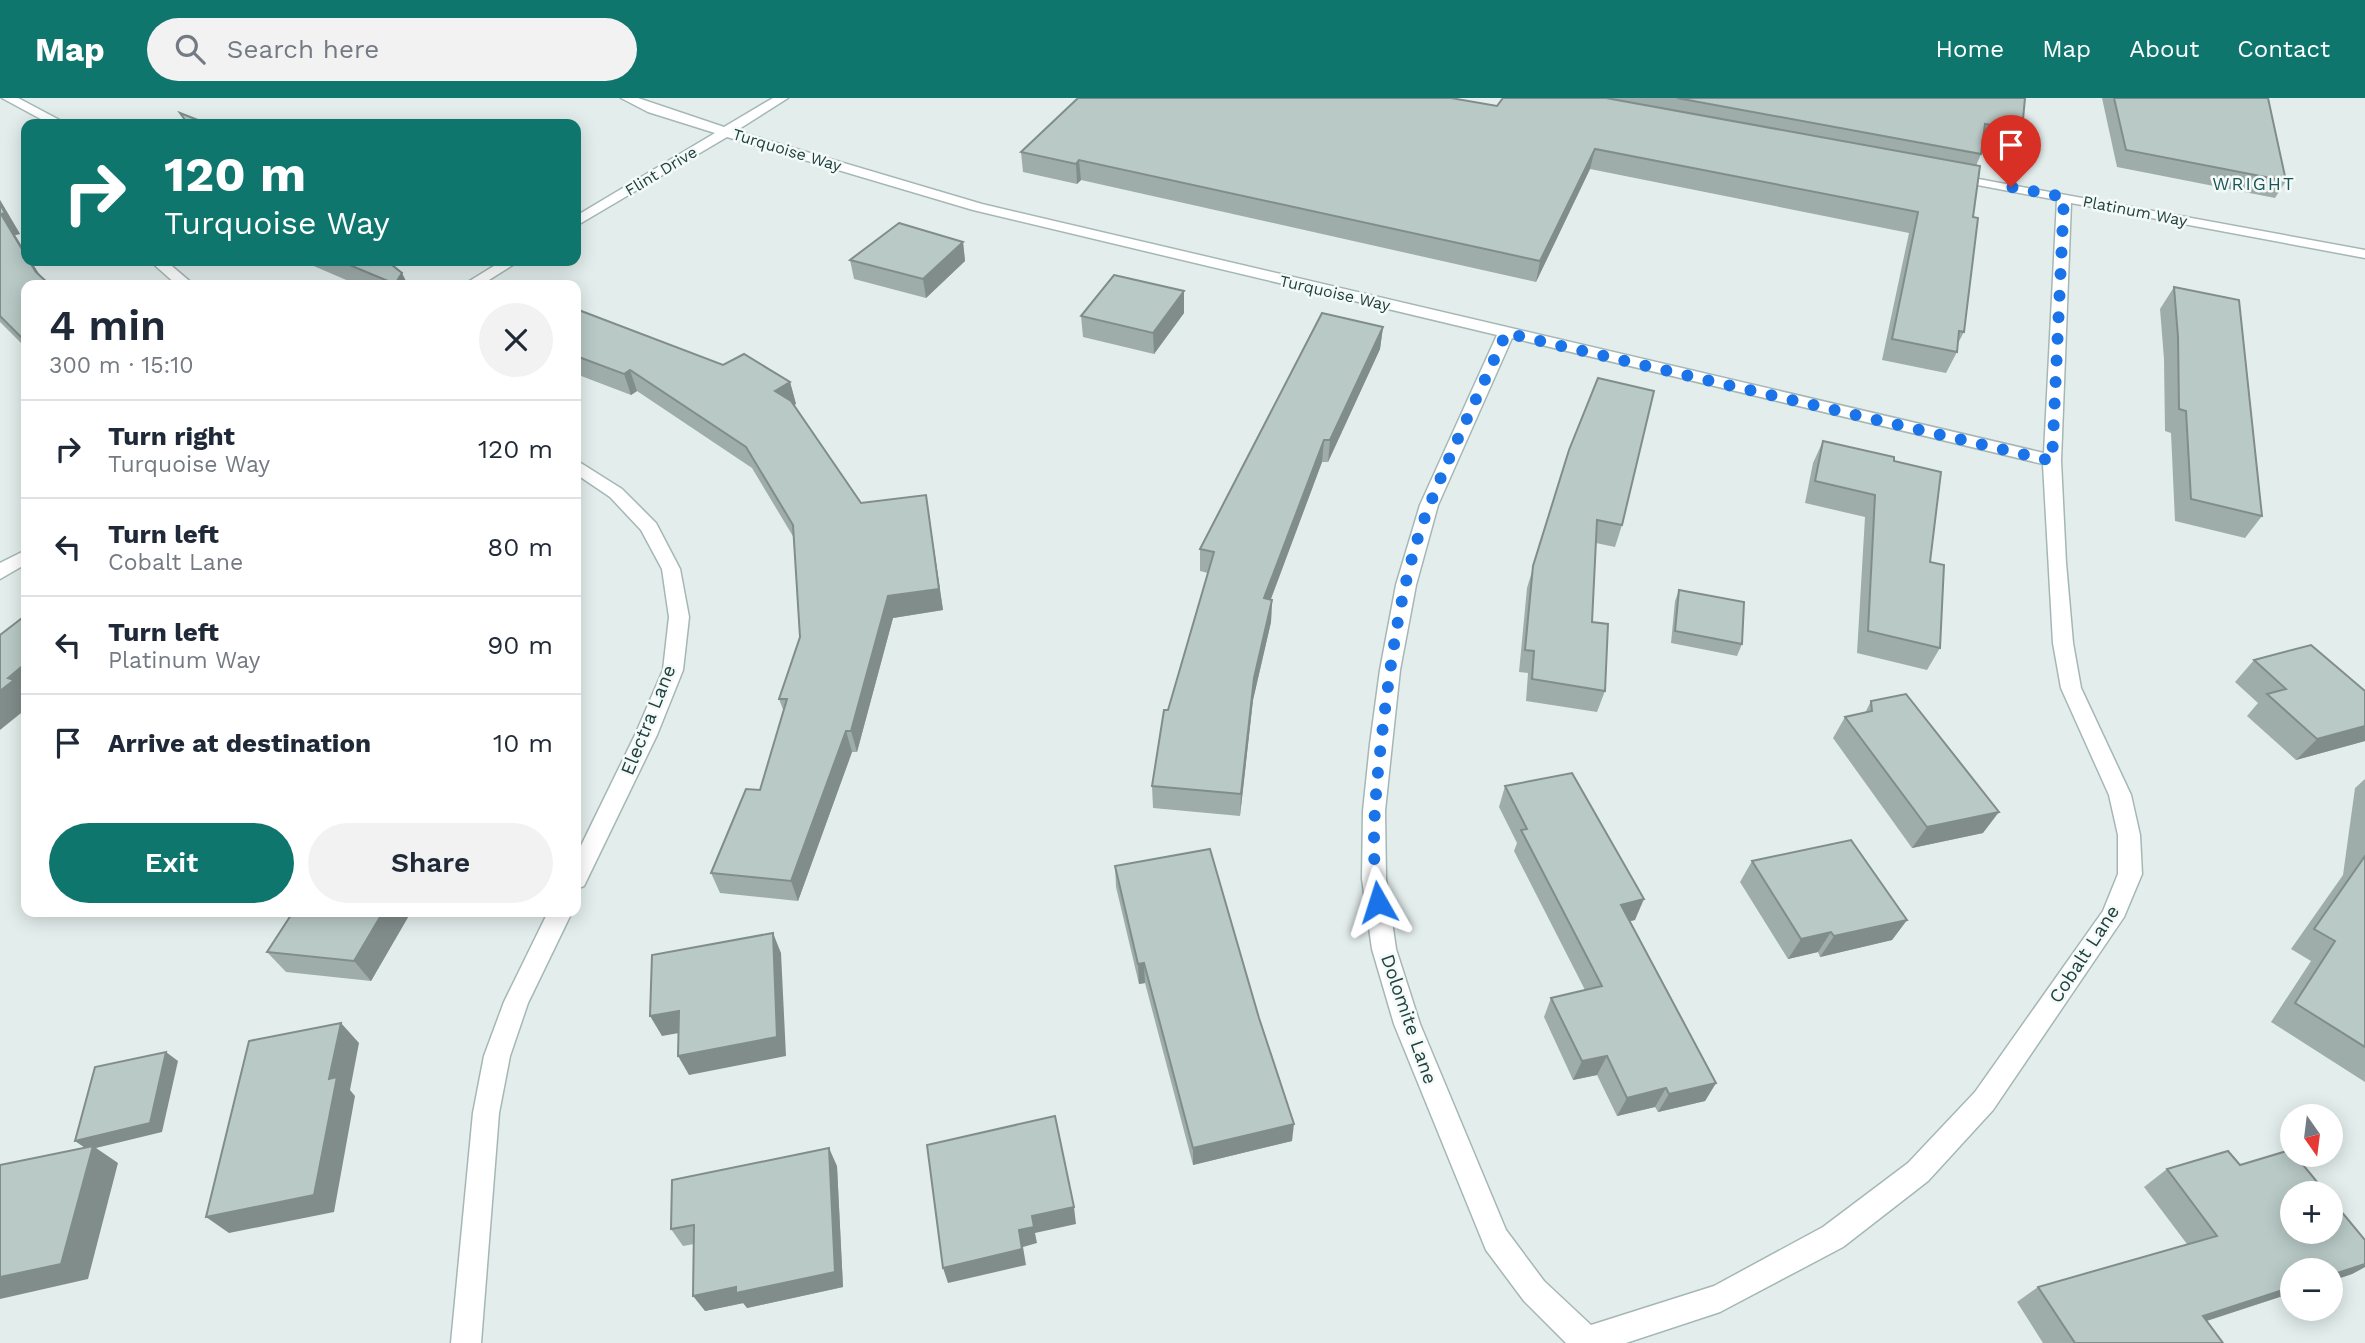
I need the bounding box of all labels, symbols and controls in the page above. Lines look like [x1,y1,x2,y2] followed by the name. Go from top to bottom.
[147,18,637,81] search box
[35,30,105,69] text: Map
[171,30,209,68] icon: search
[227,34,379,64] text: Search here
[1936,35,2004,63] text: Home
[2042,35,2091,63] text: Map
[2129,35,2199,63] text: About
[2237,35,2330,63] text: Contact
[1981,115,2041,187] pin
[730,124,844,176] street label: Turquoise Way
[1992,126,2030,164] icon: arrive
[622,142,700,200] street label: Flint Drive
[164,145,306,203] text: 120 m
[49,147,140,238] icon: right
[2212,173,2296,194] district label: WRIGHT
[2081,192,2190,231] street label: Platinum Way
[164,204,390,242] text: Turquoise Way
[1278,271,1393,315] street label: Turquoise Way
[49,301,166,350] text: 4 min
[479,303,553,377] button: close
[49,352,194,379] text: 300 m · 15:10
[108,421,235,451] text: Turn right
[49,430,87,468] icon: right
[478,434,553,464] text: 120 m
[108,451,270,478] text: Turquoise Way
[108,519,219,549] text: Turn left
[49,528,87,566] icon: left
[487,532,553,562] text: 80 m
[108,549,243,576] text: Cobalt Lane
[108,617,219,647] text: Turn left
[49,626,87,664] icon: left
[487,630,553,660] text: 90 m
[108,647,260,674] text: Platinum Way
[615,662,681,778] street label: Electra Lane
[49,724,87,762] icon: arrive
[108,728,371,758] text: Arrive at destination
[493,728,553,758] text: 10 m
[49,823,294,903] button: Exit
[308,823,553,903] button: Share
[1341,865,1415,939] position arrow
[2044,901,2124,1007] street label: Cobalt Lane
[1376,951,1442,1087] street label: Dolomite Lane
[2280,1104,2343,1167] north arrow
[2280,1104,2343,1321] map controls
[2280,1181,2343,1244] button: +
[2280,1258,2343,1321] button: −

